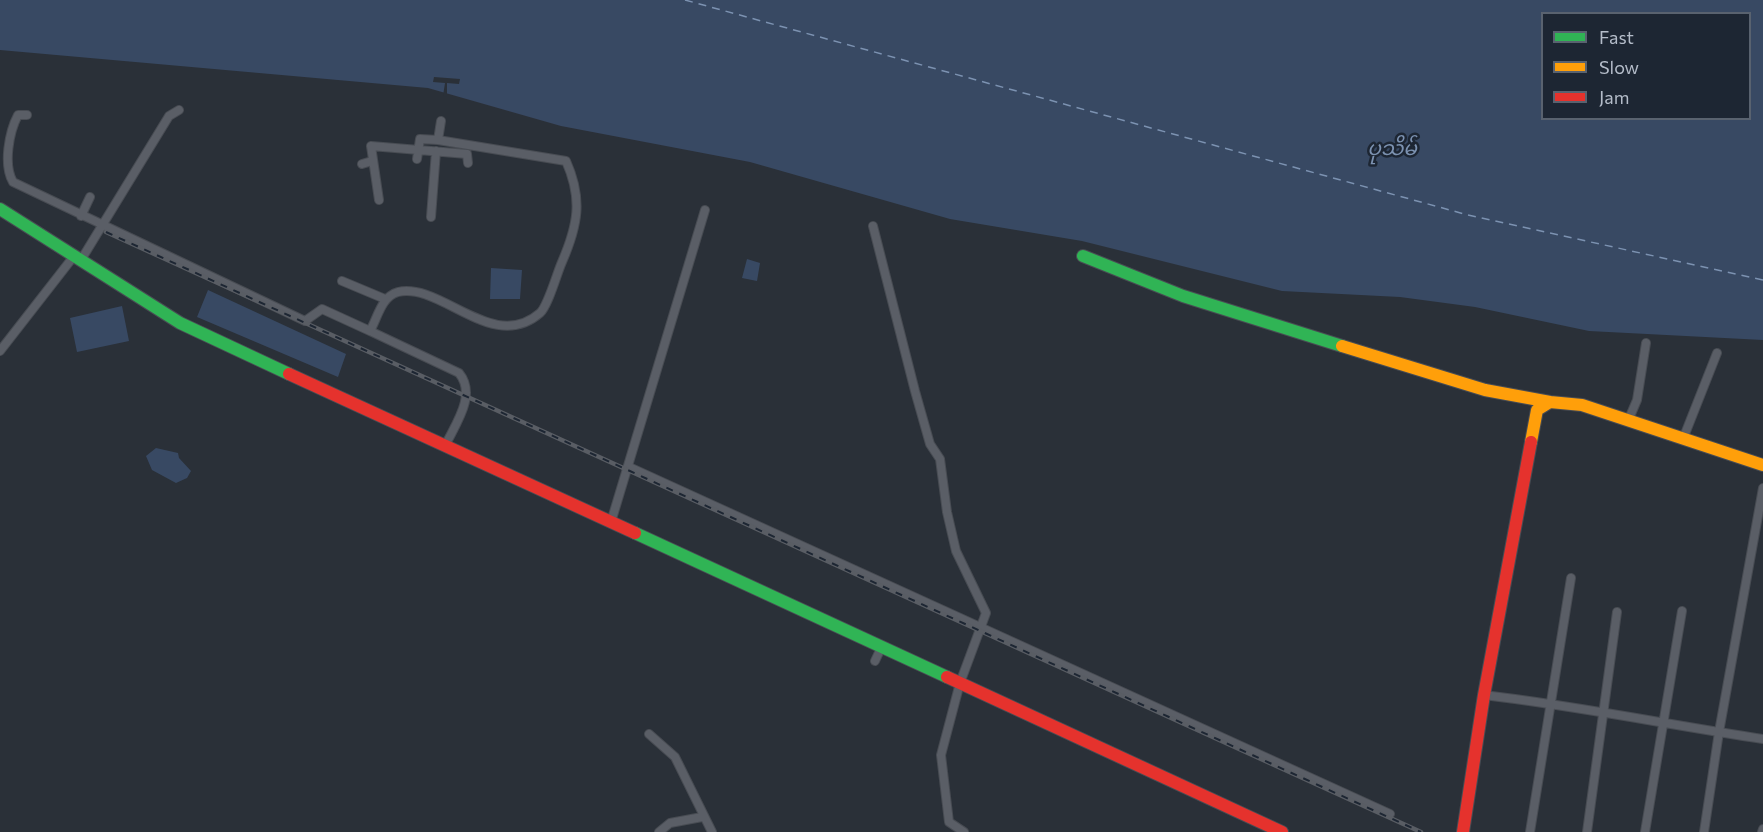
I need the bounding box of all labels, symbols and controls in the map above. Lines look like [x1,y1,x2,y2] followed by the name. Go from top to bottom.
[1541,12,1751,120] legend
[1599,26,1634,48] text: Fast
[1599,56,1639,78] text: Slow
[1599,86,1629,108] text: Jam
[1367,136,1417,160] water label: ပုသိမ်

